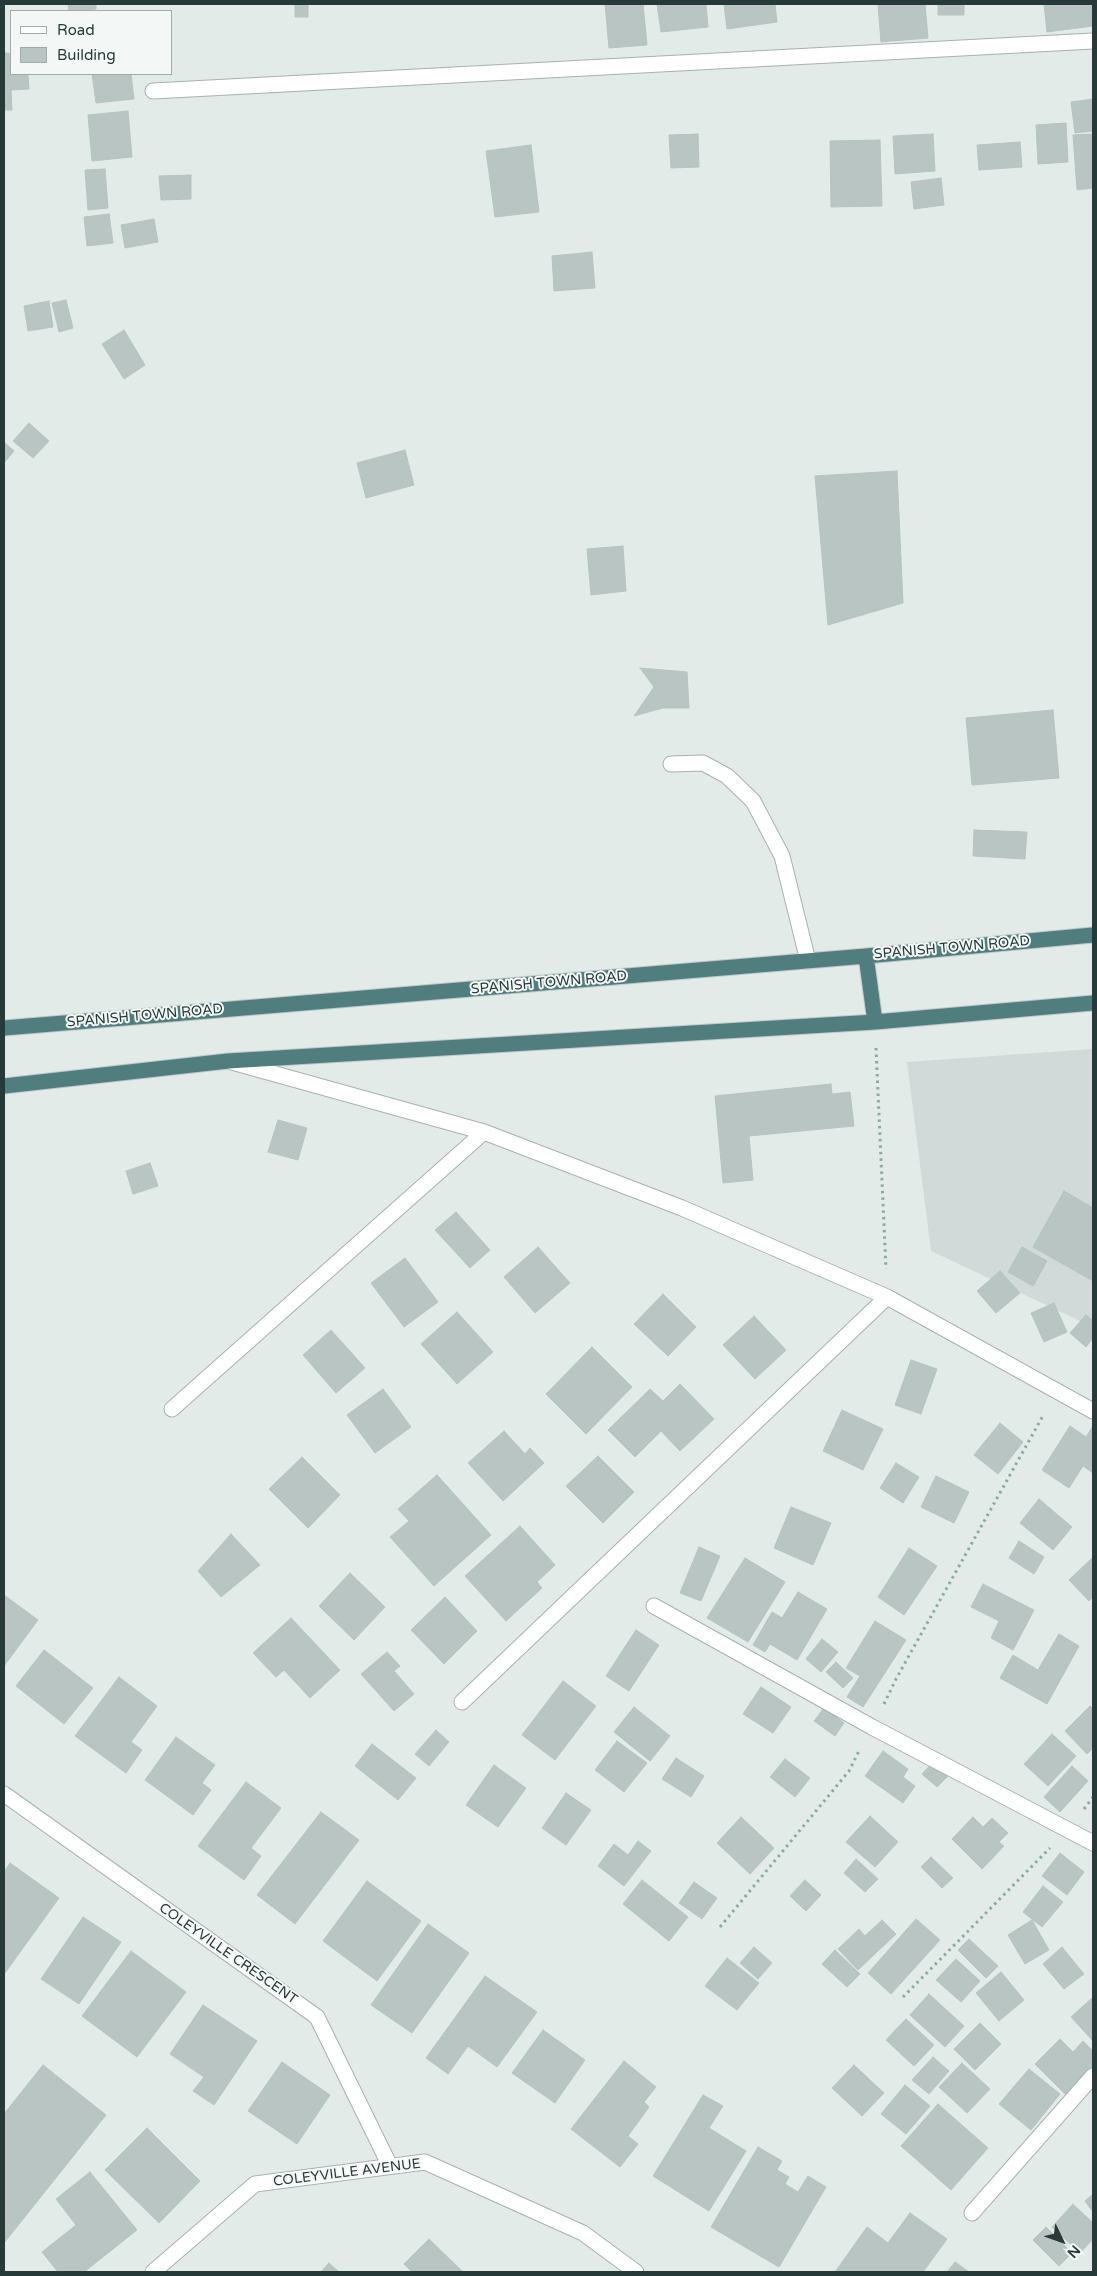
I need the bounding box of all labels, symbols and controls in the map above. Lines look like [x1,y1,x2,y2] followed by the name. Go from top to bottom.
[10,10,172,75] legend
[57,21,95,39] text: Road
[57,46,116,64] text: Building
[873,933,1031,963] street label: SPANISH TOWN ROAD
[470,968,628,998] street label: SPANISH TOWN ROAD
[66,1001,224,1031] street label: SPANISH TOWN ROAD
[156,1900,300,2008] street label: COLEYVILLE CRESCENT
[272,2156,422,2190] street label: COLEYVILLE AVENUE
[1037,2216,1087,2266] north arrow
[1063,2242,1084,2261] text: N

